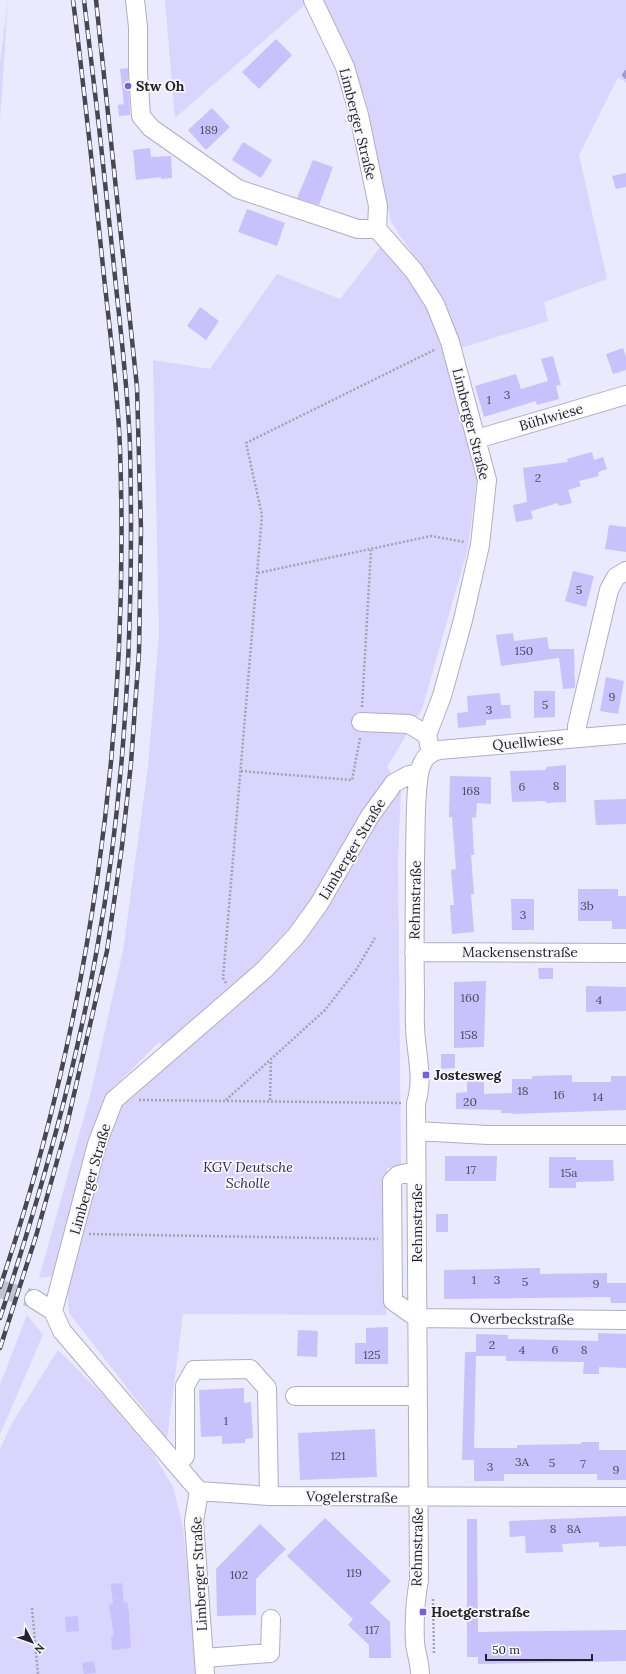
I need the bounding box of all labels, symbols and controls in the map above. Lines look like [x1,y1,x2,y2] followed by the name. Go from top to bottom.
[335,66,381,182] street label: Limberger Straße
[136,77,185,95] place label: Stw Oh
[123,81,133,91] marker: Stw Oh
[200,122,218,137] house number: 189
[448,366,494,482] street label: Limberger Straße
[504,387,511,402] house number: 3
[487,392,491,407] house number: 1
[517,399,586,435] street label: Bühlwiese
[535,470,541,485] house number: 2
[576,582,582,597] house number: 5
[515,643,533,658] house number: 150
[609,689,616,704] house number: 9
[542,697,548,712] house number: 5
[486,702,493,717] house number: 3
[492,730,565,754] street label: Quellwiese
[553,778,560,793] house number: 8
[519,779,526,794] house number: 6
[462,783,480,798] house number: 168
[315,795,390,903] street label: Limberger Straße
[405,860,425,940] street label: Rehmstraße
[580,898,594,913] house number: 3b
[520,907,527,922] house number: 3
[462,943,578,961] street label: Mackensenstraße
[461,990,479,1005] house number: 160
[596,992,603,1007] house number: 4
[460,1027,478,1042] house number: 158
[434,1066,502,1084] place label: Jostesweg
[421,1070,431,1080] marker: Jostesweg
[517,1083,529,1098] house number: 18
[553,1087,565,1102] house number: 16
[593,1089,604,1104] house number: 14
[463,1094,477,1109] house number: 20
[66,1121,115,1237] street label: Limberger Straße
[203,1158,293,1192] park label: KGV Deutsche Scholle
[466,1162,476,1177] house number: 17
[560,1165,578,1180] house number: 15a
[408,1183,426,1263] street label: Rehmstraße
[472,1272,476,1287] house number: 1
[494,1272,501,1287] house number: 3
[522,1274,528,1289] house number: 5
[593,1276,600,1291] house number: 9
[470,1309,575,1329] street label: Overbeckstraße
[489,1337,495,1352] house number: 2
[519,1342,526,1357] house number: 4
[552,1342,559,1357] house number: 6
[581,1342,588,1357] house number: 8
[363,1347,381,1362] house number: 125
[224,1413,228,1428] house number: 1
[330,1448,346,1463] house number: 121
[515,1454,530,1469] house number: 3A
[549,1455,555,1470] house number: 5
[580,1456,586,1471] house number: 7
[487,1459,494,1474] house number: 3
[613,1462,620,1477] house number: 9
[305,1487,398,1507] street label: Vogelerstraße
[407,1507,427,1587] street label: Rehmstraße
[187,1516,211,1632] street label: Limberger Straße
[550,1521,557,1536] house number: 8
[567,1521,582,1536] house number: 8A
[346,1565,362,1580] house number: 119
[230,1567,248,1582] house number: 102
[431,1603,530,1621] place label: Hoetgerstraße
[418,1607,428,1617] marker: Hoetgerstraße
[12,1622,52,1662] north arrow
[365,1622,380,1637] house number: 117
[486,1636,592,1662] scale bar
[31,1641,48,1657] text: N
[492,1642,520,1657] text: 50 m

